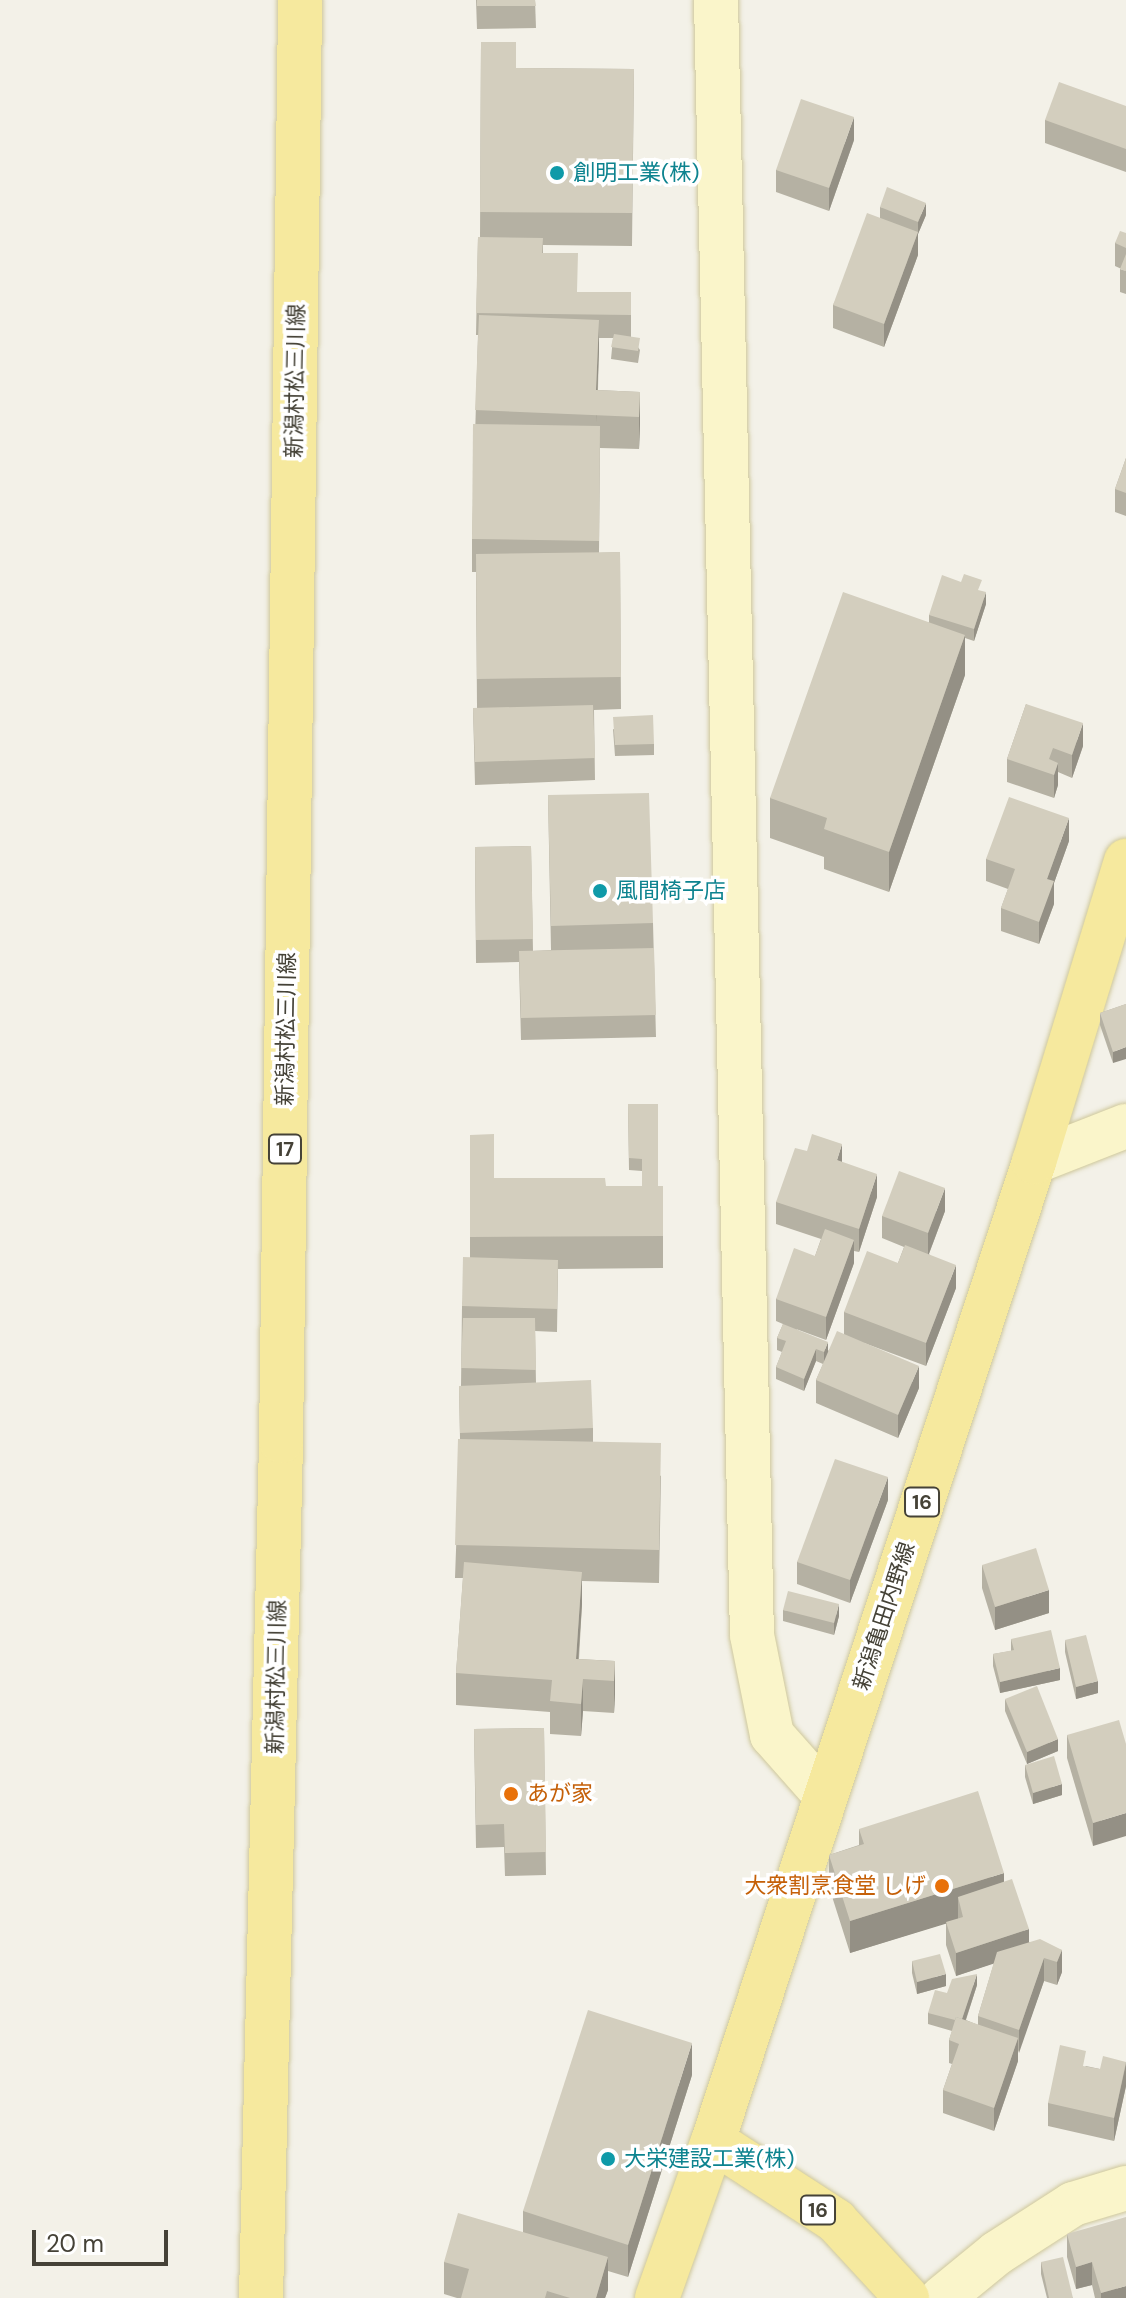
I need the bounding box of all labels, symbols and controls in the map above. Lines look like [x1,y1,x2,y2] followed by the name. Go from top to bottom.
[573,160,699,186] place label: 創明工業(株)
[548,164,566,182] marker: 創明工業(株)
[280,304,310,458] street label: 新潟村松三川線
[616,878,726,904] place label: 風間椅子店
[591,882,609,900] marker: 風間椅子店
[271,952,301,1106] street label: 新潟村松三川線
[267,1133,303,1165] road number: 17
[904,1486,940,1518] road number: 16
[848,1539,920,1693] street label: 新潟亀田内野線
[261,1600,291,1754] street label: 新潟村松三川線
[527,1781,593,1807] place label: あが家
[502,1785,520,1803] marker: あが家
[744,1873,926,1899] place label: 大衆割烹食堂 しげ
[933,1877,951,1895] marker: 大衆割烹食堂 しげ
[624,2146,794,2172] place label: 大栄建設工業(株)
[599,2150,617,2168] marker: 大栄建設工業(株)
[800,2194,836,2226] road number: 16
[36,2214,172,2264] scale bar
[46,2228,104,2259] text: 20 m

